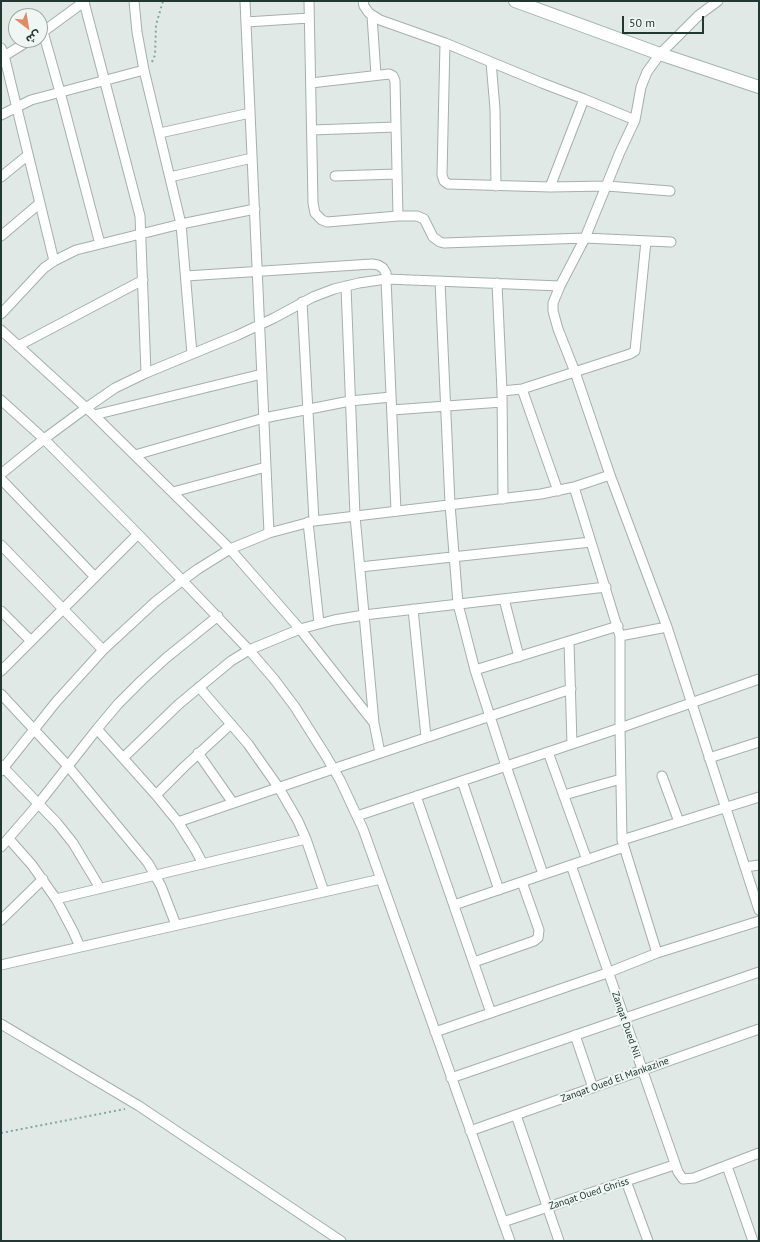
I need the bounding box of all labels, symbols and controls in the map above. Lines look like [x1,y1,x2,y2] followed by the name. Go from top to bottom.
[8,8,48,48] north arrow
[624,8,706,34] scale bar
[629,15,655,30] text: 50 m
[24,28,44,47] text: ش
[609,990,643,1060] street label: Zanqat Dued Nil
[559,1055,671,1105] street label: Zanqat Oued El Mankazine
[547,1175,631,1213] street label: Zanqat Oued Ghriss

